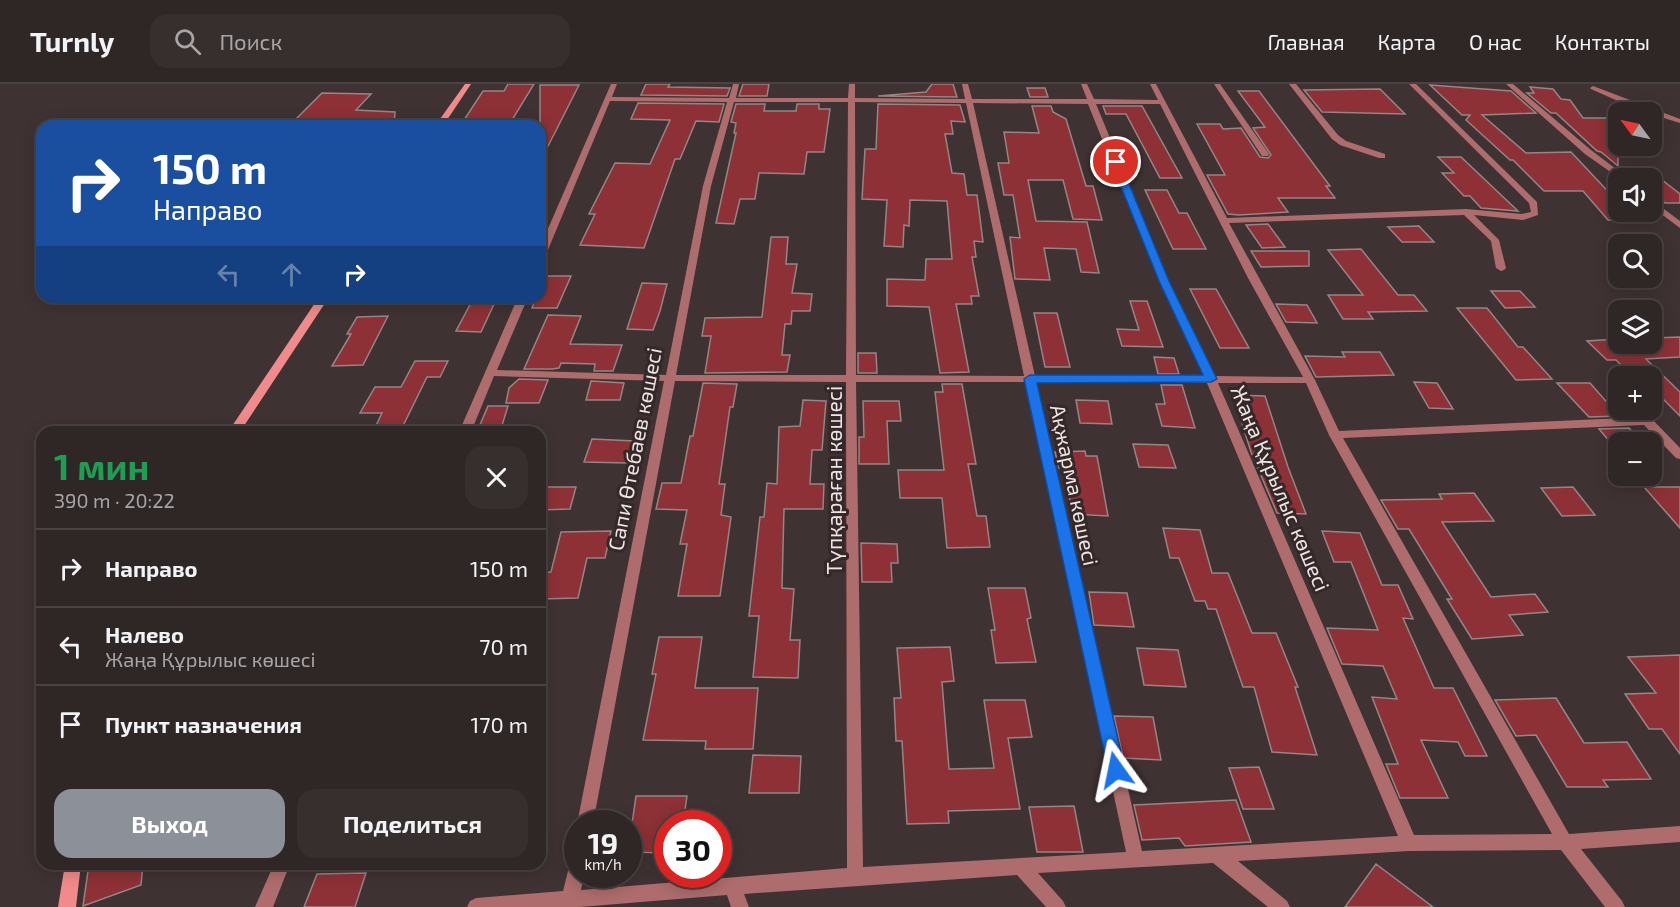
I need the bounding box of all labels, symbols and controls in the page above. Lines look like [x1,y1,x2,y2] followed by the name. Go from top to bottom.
[150,14,570,68] search box
[30,24,114,58] text: Turnly
[171,25,204,58] icon: search
[219,28,282,54] text: Поиск
[1268,29,1345,54] text: Главная
[1378,29,1436,54] text: Карта
[1469,29,1522,54] text: О нас
[1555,29,1650,54] text: Контакты
[1608,102,1662,156] north arrow
[1608,102,1662,486] map controls
[1090,136,1141,187] pin
[153,142,267,192] text: 150 m
[54,144,132,222] icon: right
[1099,145,1132,178] icon: arrive
[1608,168,1662,222] button: sound
[153,193,262,225] text: Направо
[1608,234,1662,288] button: search
[212,258,245,291] icon: left
[275,258,308,291] icon: ahead
[338,258,371,291] icon: right
[1608,300,1662,354] button: layers
[602,345,666,553] street label: Сапи Өтебаев көшесі
[1608,366,1662,420] button: +
[1226,381,1336,595] street label: Жаңа Құрылыс көшесі
[821,386,846,574] street label: Түпқараған көшесі
[1046,402,1104,568] street label: Ақжарма көшесі
[1608,432,1662,486] button: −
[54,444,149,487] text: 1 мин
[465,446,528,509] button: close
[54,488,175,512] text: 390 m · 20:22
[54,552,87,585] icon: right
[105,555,198,581] text: Направо
[470,555,528,581] text: 150 m
[105,621,184,647] text: Налево
[54,630,87,663] icon: left
[479,633,528,659] text: 70 m
[105,647,316,671] text: Жаңа Құрылыс көшесі
[54,708,87,741] icon: arrive
[105,711,302,737] text: Пункт назначения
[471,711,528,737] text: 170 m
[1084,738,1148,802] position arrow
[54,789,285,858] button: Выход
[297,789,528,858] button: Поделиться
[654,810,732,888] speed limit sign: 30
[588,824,618,860] text: 19
[584,855,622,873] text: km/h

